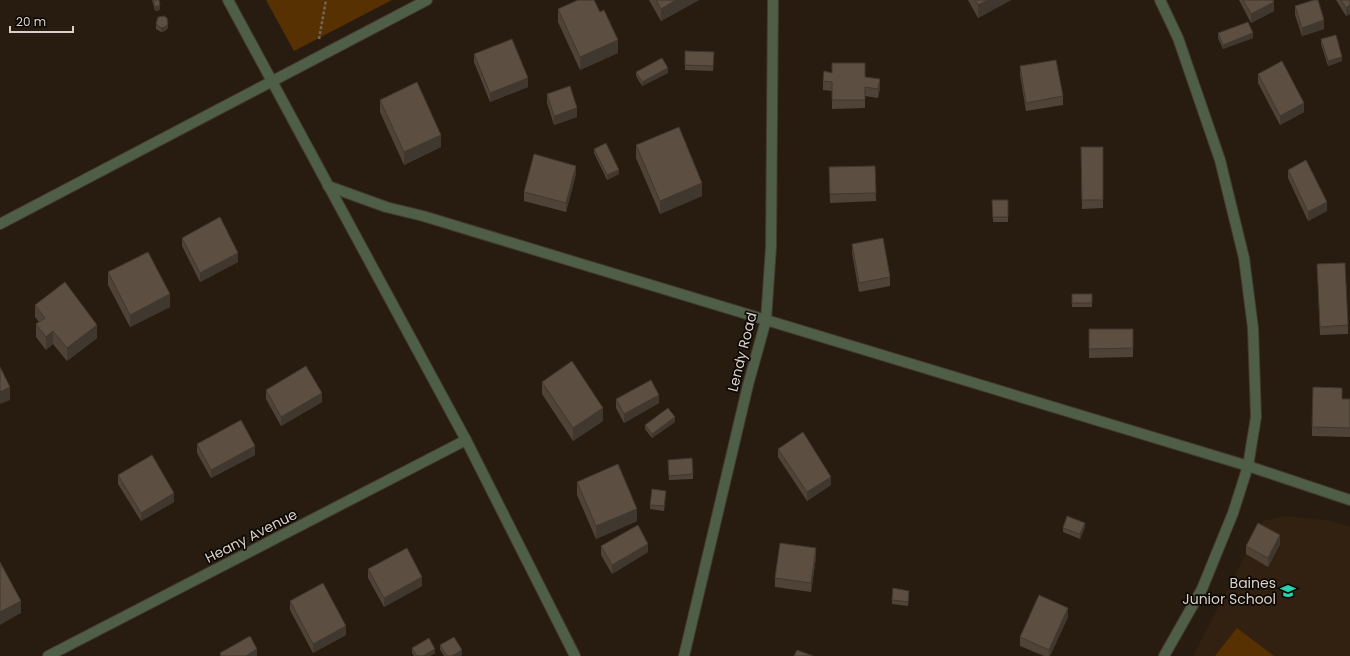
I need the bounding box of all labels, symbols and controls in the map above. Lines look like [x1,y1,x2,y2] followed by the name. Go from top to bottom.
[10,8,73,34] scale bar
[16,13,46,30] text: 20 m
[722,310,762,394] street label: Lendy Road
[201,504,301,568] street label: Heany Avenue
[1182,573,1276,609] place label: Baines Junior School
[1279,582,1297,600] school or university icon: Baines Junior School

